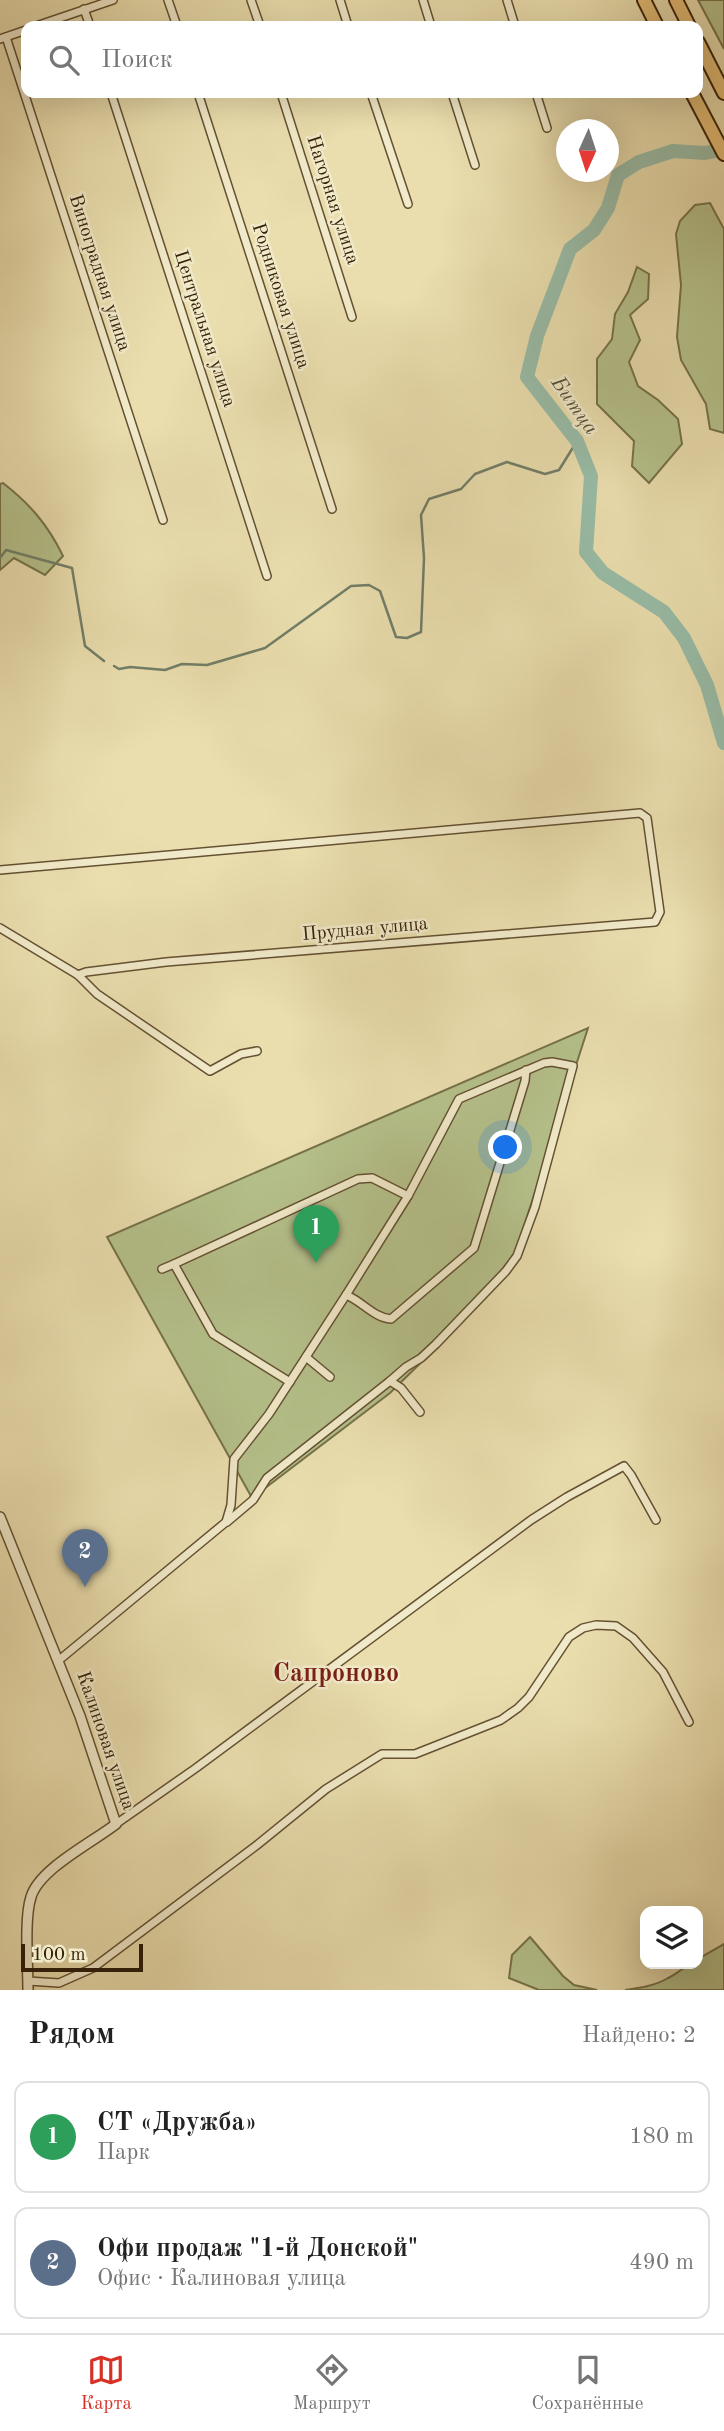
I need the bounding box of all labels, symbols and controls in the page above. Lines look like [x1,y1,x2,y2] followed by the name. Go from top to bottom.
[21,21,703,98] search box
[45,41,83,79] icon: search
[101,47,173,73] text: Поиск
[556,119,619,182] north arrow
[302,133,362,267] street label: Нагорная улица
[65,192,134,354] street label: Виноградная улица
[247,221,313,372] street label: Родниковая улица
[170,248,239,410] street label: Центральная улица
[546,372,601,439] water label: Битца
[301,915,429,945] street label: Прудная улица
[488,1130,522,1164] your location
[293,1205,339,1263] pin: 1
[62,1529,108,1587] pin: 2
[273,1661,399,1687] district label: Сапроново
[72,1669,138,1813] street label: Калиновая улица
[640,1906,703,1969] map controls
[640,1906,703,1969] button: layers
[21,1941,144,1973] scale bar
[32,1946,85,1965] text: 100 m
[28,2020,115,2050] text: Рядом
[582,2024,696,2047] text: Найдено: 2
[97,2110,257,2136] text: СТ «Дружба»
[46,2125,60,2148] text: 1
[629,2125,694,2148] text: 180 m
[97,2141,150,2164] text: Парк
[97,2236,418,2262] text: Офи продаж "1-й Донской"
[46,2251,60,2274] text: 2
[629,2251,694,2274] text: 490 m
[97,2267,346,2290] text: Офис · Калиновая улица
[80,2351,132,2416] tab: Карта
[293,2351,371,2416] tab: Маршрут
[532,2351,644,2416] tab: Сохранённые

